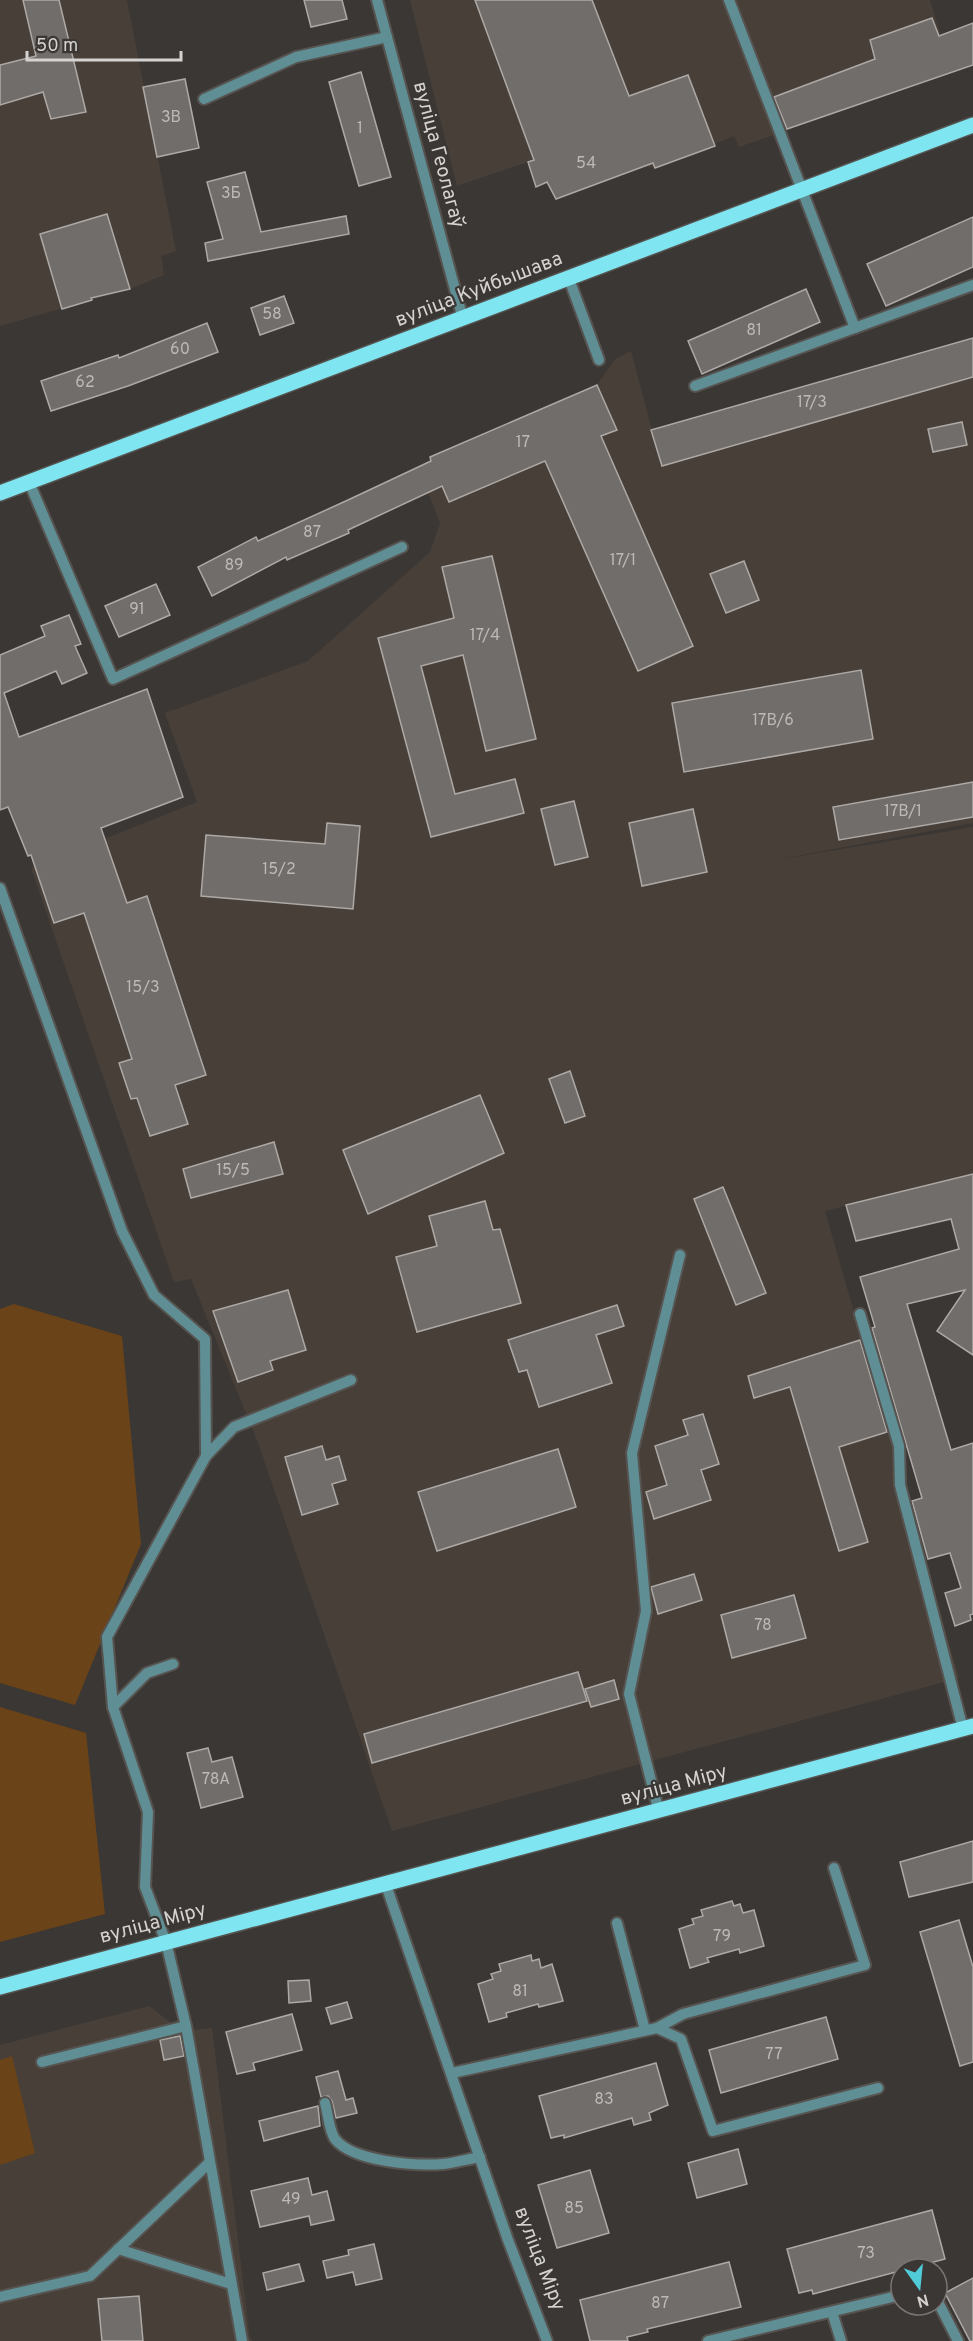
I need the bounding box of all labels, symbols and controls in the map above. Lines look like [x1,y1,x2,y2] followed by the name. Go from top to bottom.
[27,24,182,62] scale bar
[36,35,78,58] text: 50 m
[406,79,470,231] street label: вуліца Геолагаў
[161,108,181,128] house number: 3В
[357,119,363,139] house number: 1
[576,154,596,174] house number: 54
[221,184,241,204] house number: 3Б
[392,246,566,334] street label: вуліца Куйбышава
[262,305,282,325] house number: 58
[746,321,762,341] house number: 81
[170,340,190,360] house number: 60
[75,373,95,393] house number: 62
[797,393,827,413] house number: 17/3
[516,433,530,453] house number: 17
[303,523,321,543] house number: 87
[610,551,636,571] house number: 17/1
[224,556,244,576] house number: 89
[129,600,145,620] house number: 91
[470,626,500,646] house number: 17/4
[752,711,794,731] house number: 17В/6
[884,802,922,822] house number: 17В/1
[262,860,296,880] house number: 15/2
[126,978,160,998] house number: 15/3
[216,1161,250,1181] house number: 15/5
[754,1616,772,1636] house number: 78
[618,1759,730,1813] street label: вуліца Міру
[202,1770,230,1790] house number: 78А
[97,1897,209,1951] street label: вуліца Міру
[713,1927,731,1947] house number: 79
[512,1982,528,2002] house number: 81
[765,2045,783,2065] house number: 77
[594,2090,614,2110] house number: 83
[281,2190,301,2210] house number: 49
[564,2199,584,2219] house number: 85
[507,2203,571,2315] street label: вуліца Міру
[857,2244,875,2264] house number: 73
[889,2257,949,2317] north arrow
[914,2288,931,2311] text: N
[651,2294,669,2314] house number: 87

